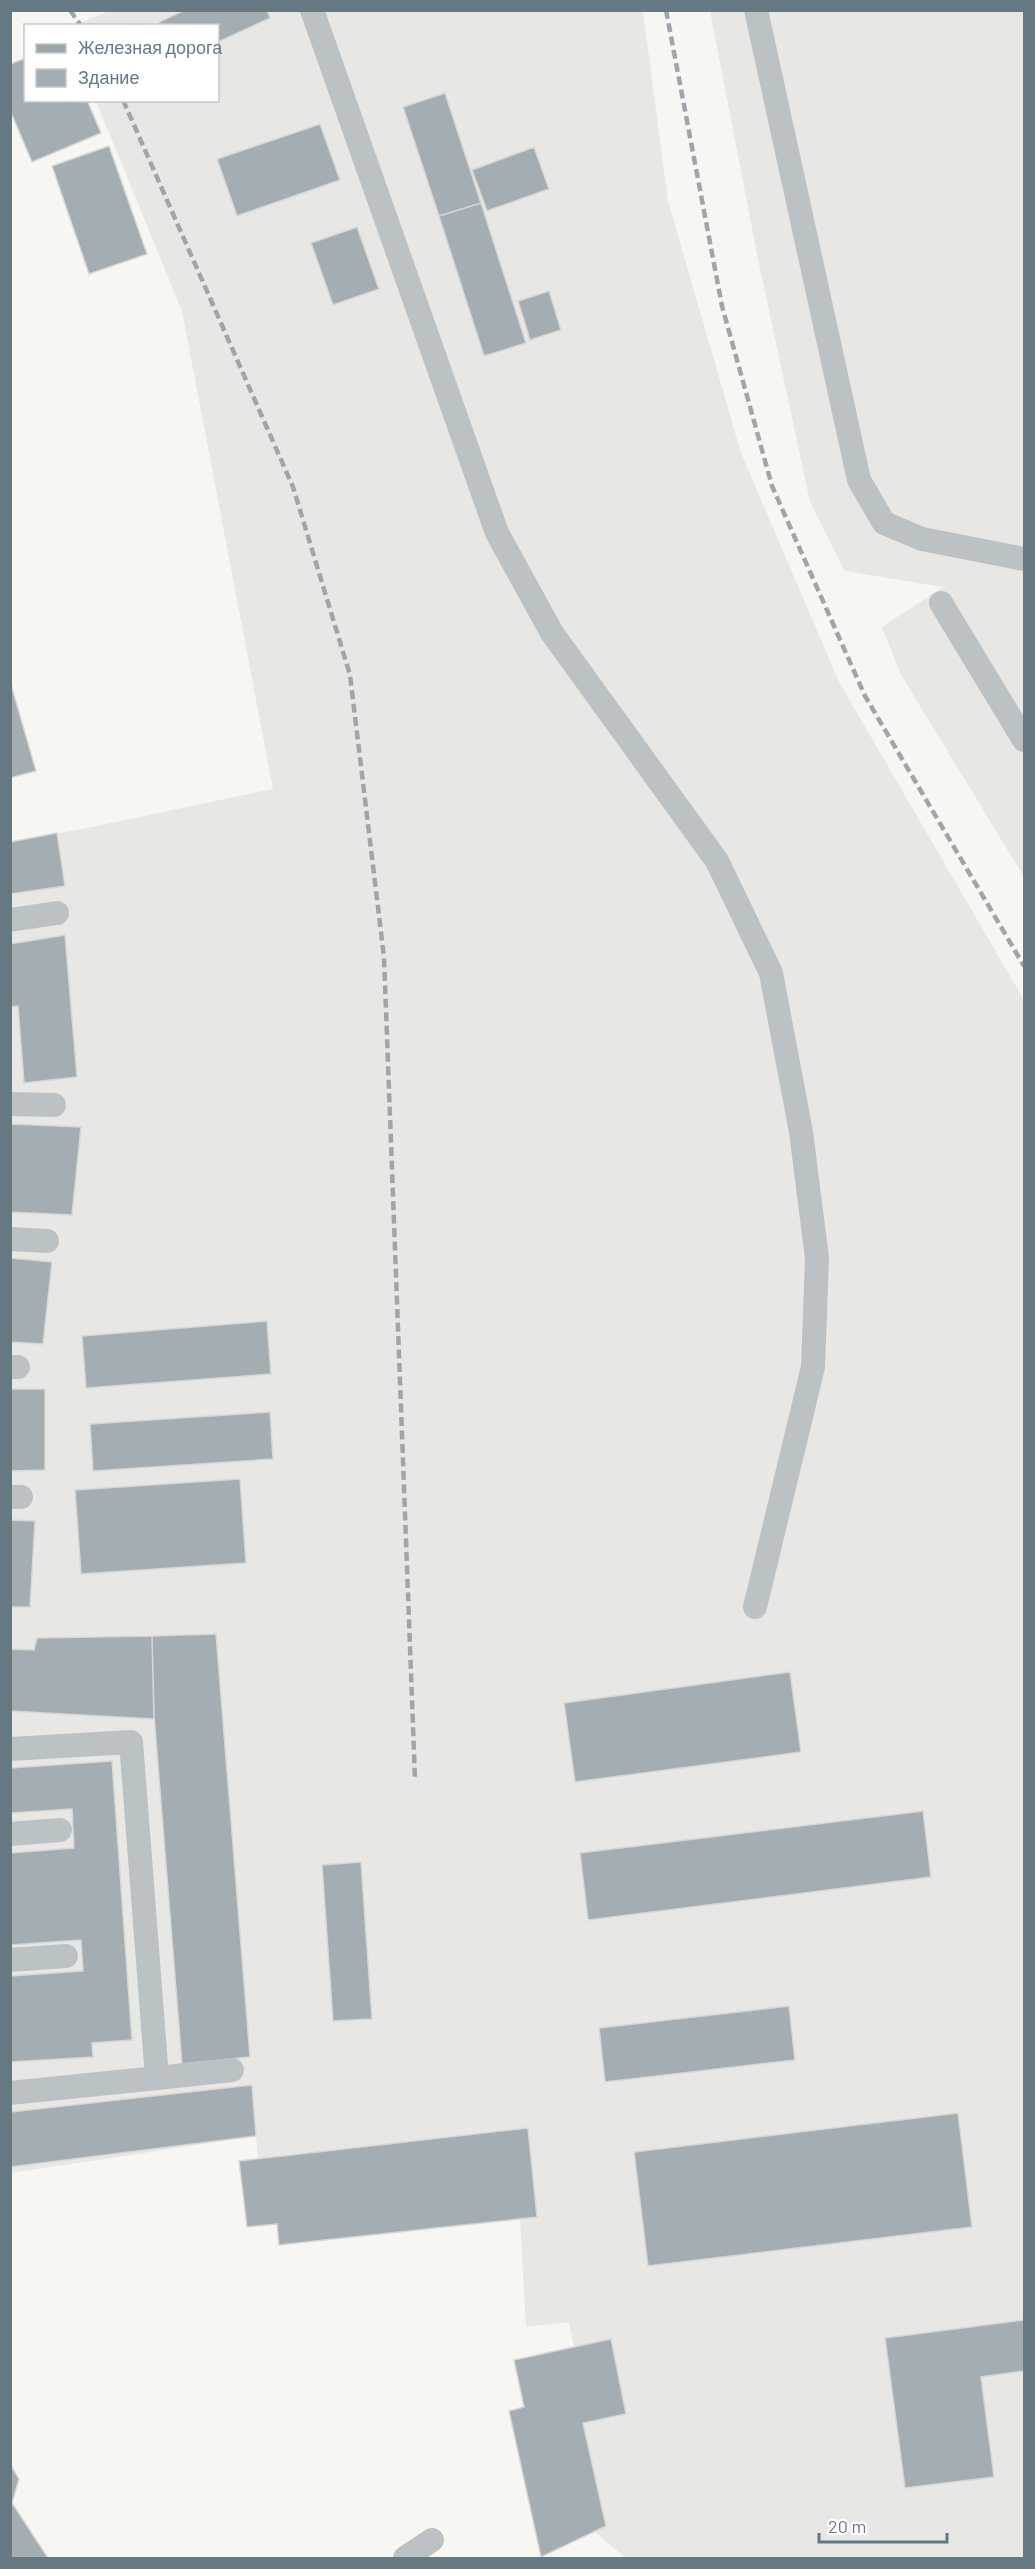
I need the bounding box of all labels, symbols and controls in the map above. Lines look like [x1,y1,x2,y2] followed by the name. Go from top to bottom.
[24,24,219,102] legend
[78,36,223,58] text: Железная дорога
[78,66,139,88] text: Здание
[819,2506,946,2544] scale bar
[828,2515,866,2537] text: 20 m

